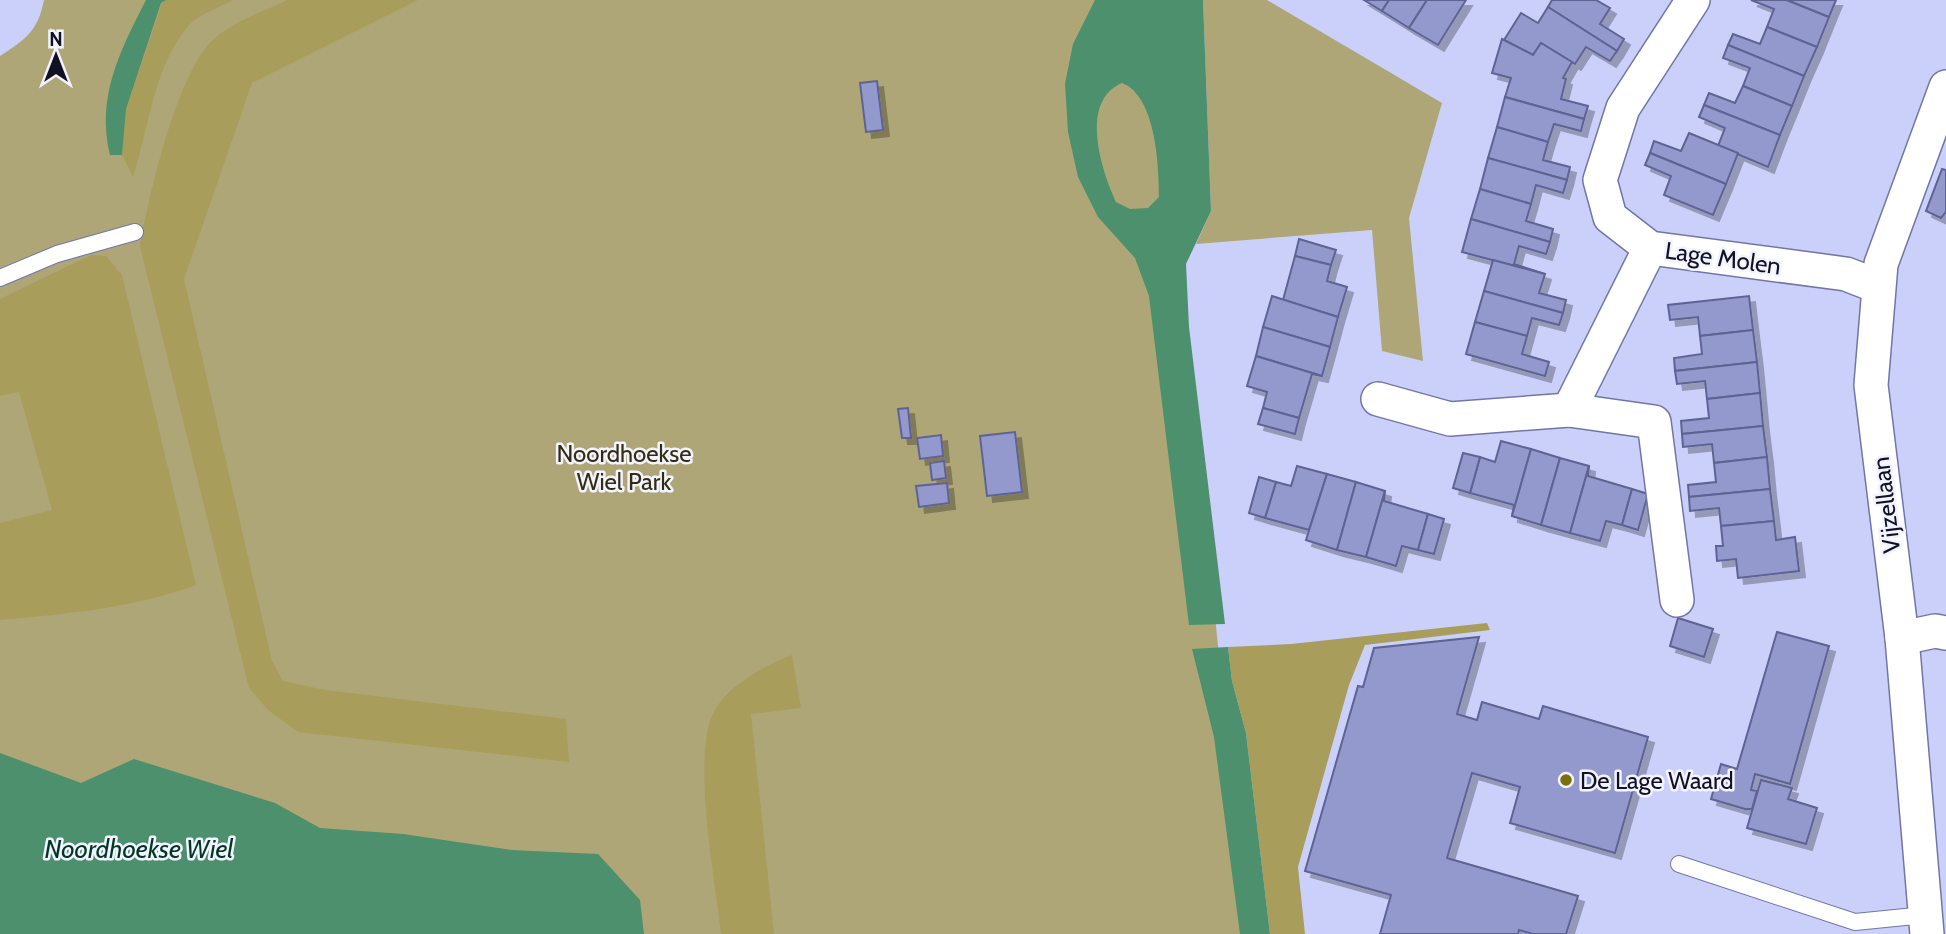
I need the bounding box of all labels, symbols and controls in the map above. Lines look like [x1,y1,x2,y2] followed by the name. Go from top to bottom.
[21,21,91,91] north arrow
[49,28,63,51] text: N
[1663,236,1783,280] street label: Lage Molen
[556,439,692,496] park label: Noordhoekse Wiel Park
[1866,455,1906,555] street label: Vijzellaan
[1580,766,1734,795] place label: De Lage Waard
[1558,772,1574,788] marker: De Lage Waard
[45,833,233,865] water label: Noordhoekse Wiel

